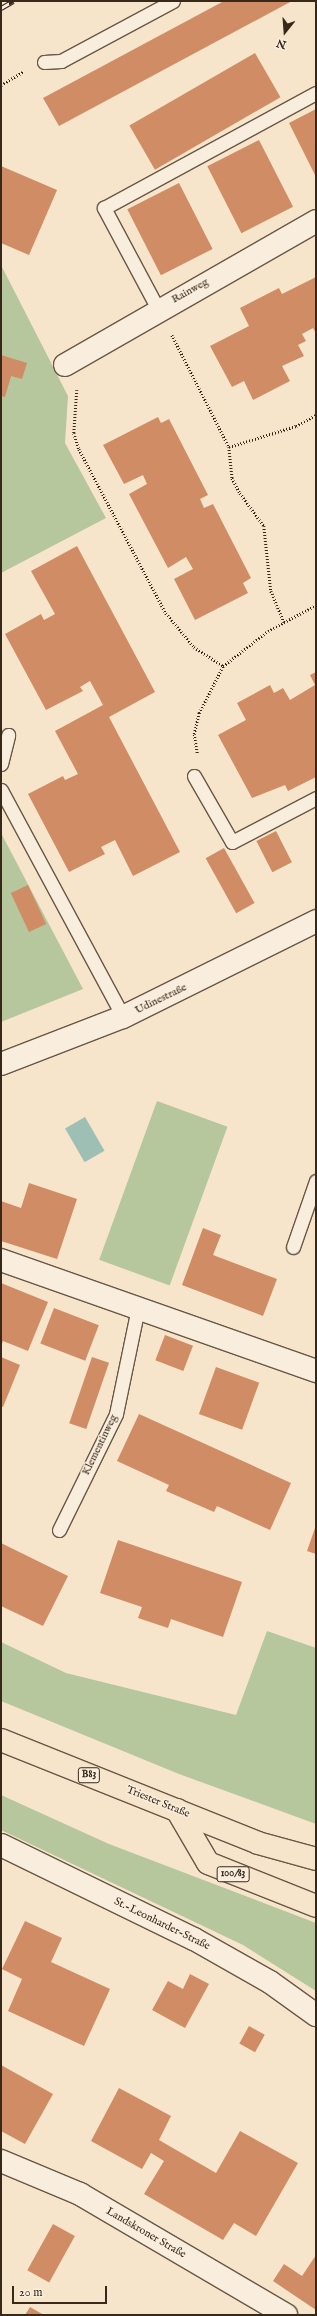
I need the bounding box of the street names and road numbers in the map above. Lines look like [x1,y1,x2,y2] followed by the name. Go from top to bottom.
[169,276,211,306] street label: Rainweg
[133,981,189,1017] street label: Udinestraße
[80,1412,120,1478] street label: Klementinweg
[77,1767,101,1783] road number: B83
[124,1783,192,1821] street label: Triester Straße
[216,1866,250,1882] road number: 100/83
[112,1895,212,1953] street label: St.-Leonharder-Straße
[104,2205,188,2261] street label: Landskroner Straße

